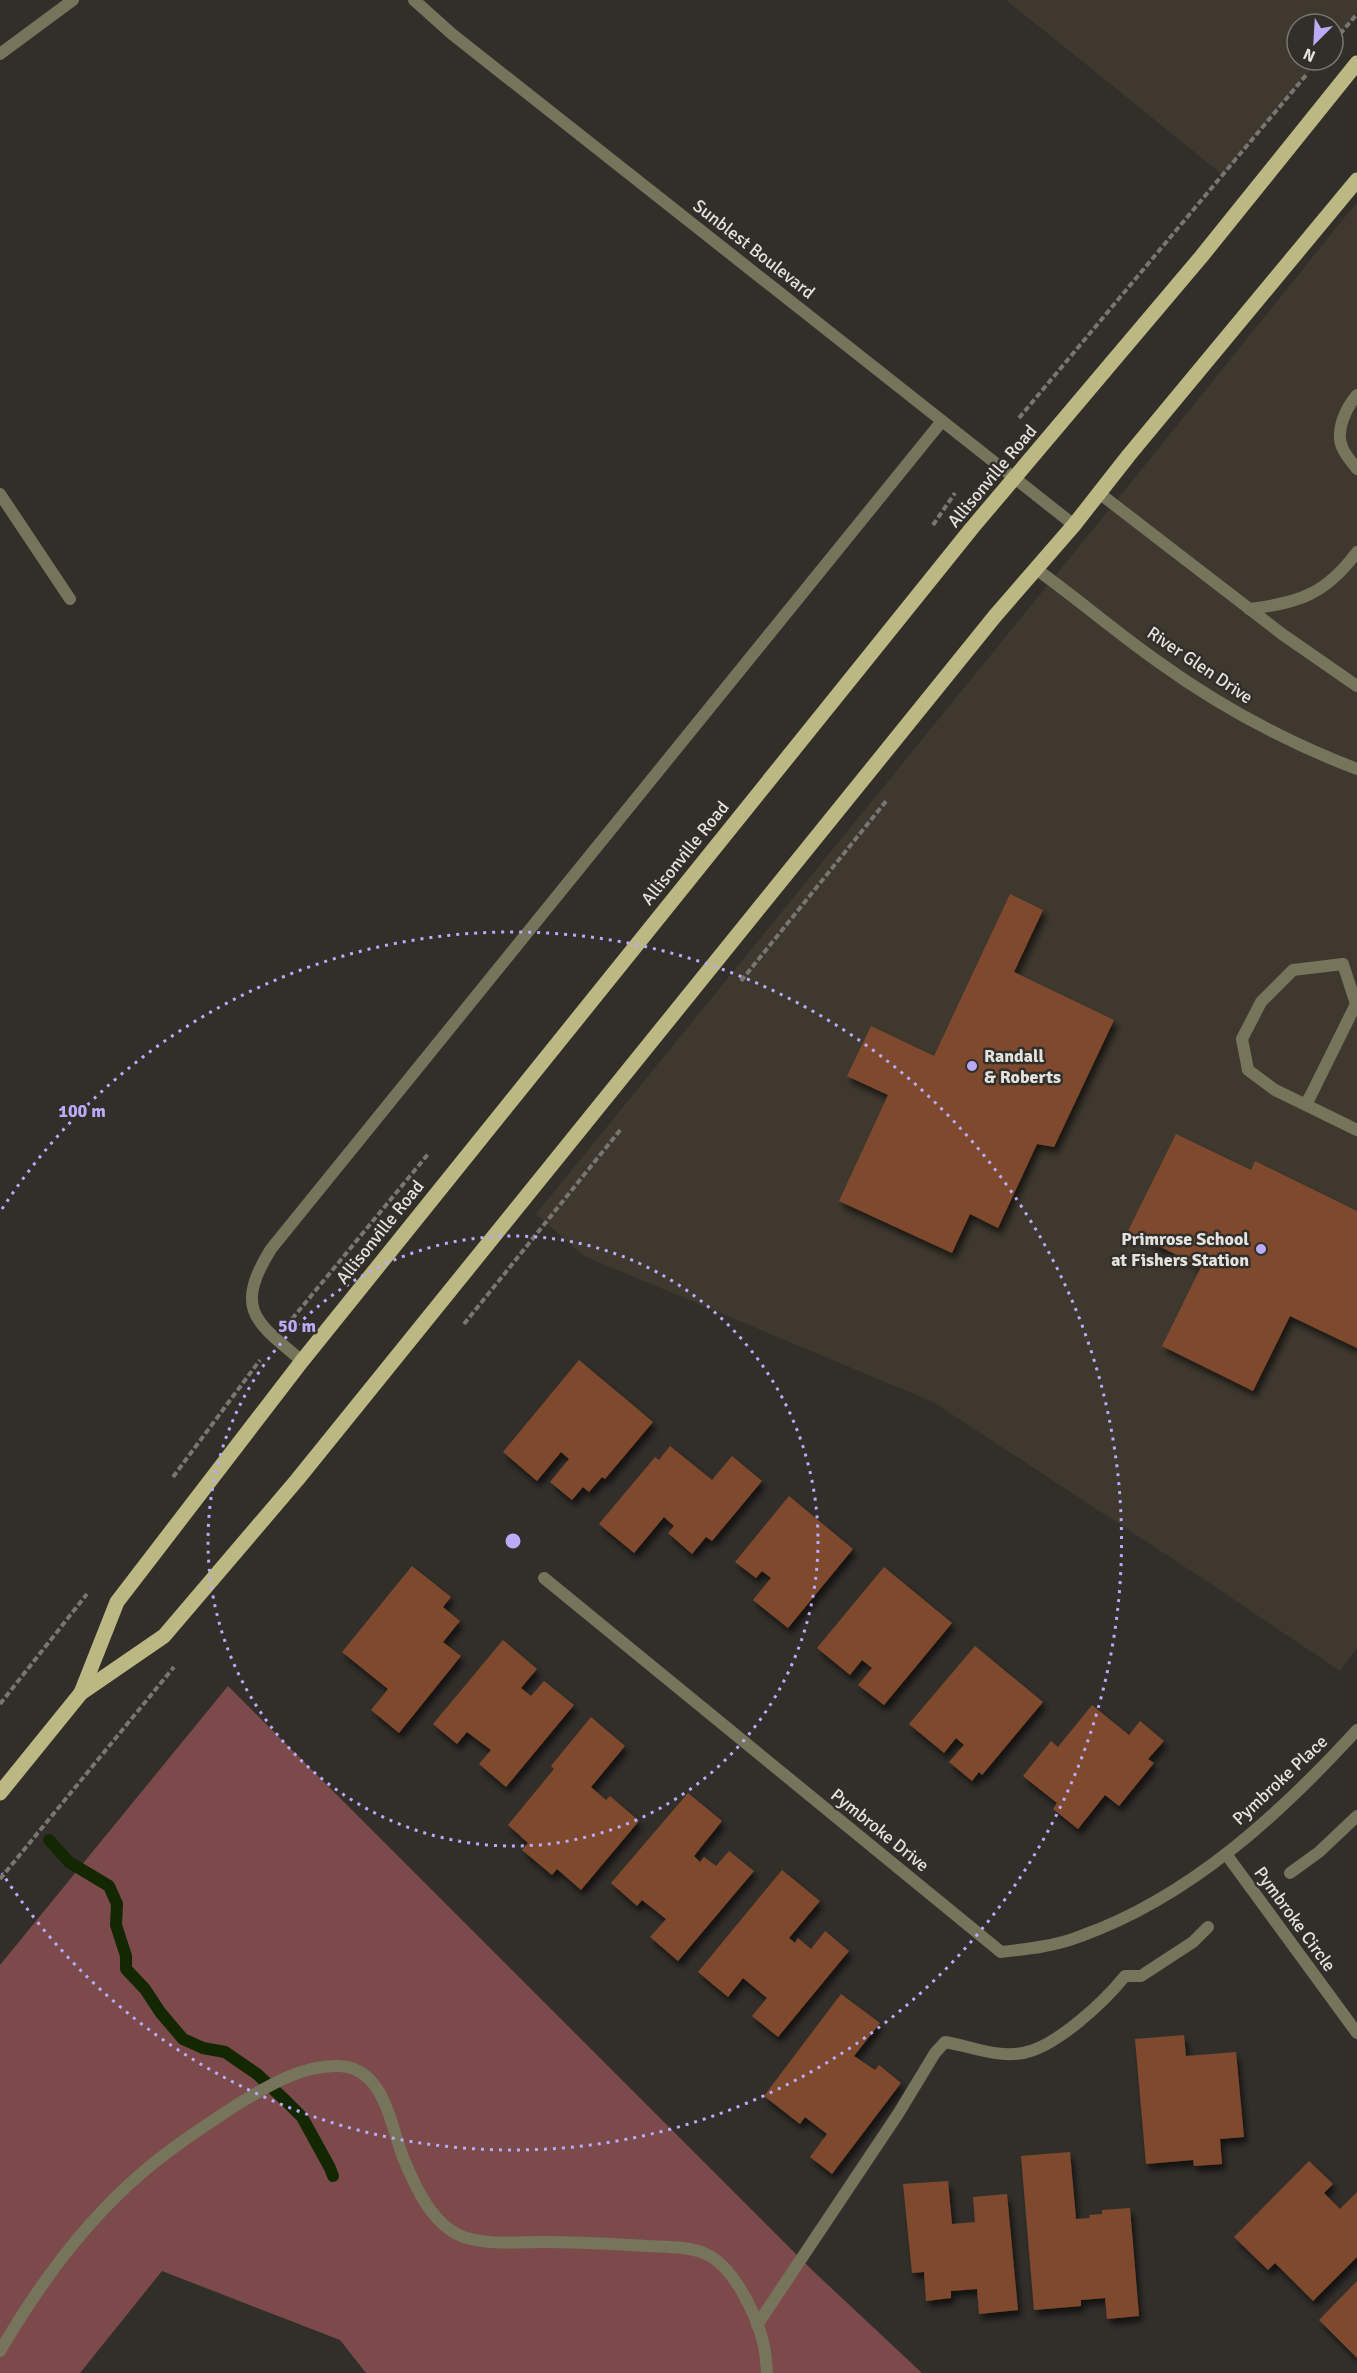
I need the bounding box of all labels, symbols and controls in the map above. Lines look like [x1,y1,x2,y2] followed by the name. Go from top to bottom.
[1285,12,1345,72] north arrow
[1300,43,1318,66] text: N
[689,195,819,303] street label: Sunblest Boulevard
[943,420,1041,532] street label: Allisonville Road
[1143,622,1257,708] street label: River Glen Drive
[636,797,734,909] street label: Allisonville Road
[984,1045,1061,1088] place label: Randall & Roberts
[965,1059,979,1073] marker: Randall & Roberts
[58,1100,106,1122] text: 100 m
[331,1176,429,1288] street label: Allisonville Road
[1111,1228,1249,1271] place label: Primrose School at Fishers Station
[1254,1242,1268,1256] marker: Primrose School at Fishers Station
[278,1315,316,1337] text: 50 m
[503,1531,523,1551] centre of rings
[1228,1730,1332,1830] street label: Pymbroke Place
[826,1784,934,1876] street label: Pymbroke Drive
[1250,1862,1340,1976] street label: Pymbroke Circle

